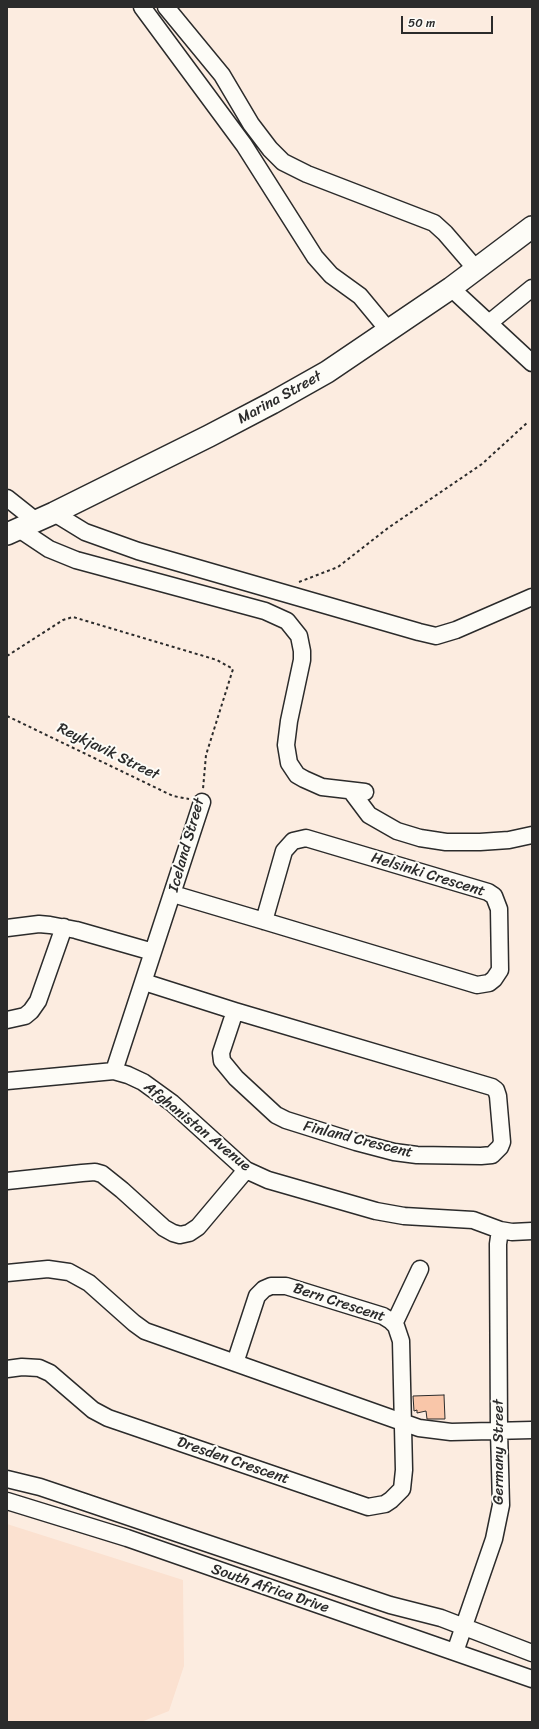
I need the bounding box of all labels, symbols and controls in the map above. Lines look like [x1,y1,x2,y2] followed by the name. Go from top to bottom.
[403,8,495,34] scale bar
[408,12,435,34] text: 50 m
[235,368,325,428] street label: Marina Street
[54,720,162,784] street label: Reykjavik Street
[165,796,209,894] street label: Iceland Street
[369,849,487,901] street label: Helsinki Crescent
[140,1078,254,1176] street label: Afghanistan Avenue
[301,1118,415,1162] street label: Finland Crescent
[291,1280,387,1326] street label: Bern Crescent
[490,1399,508,1505] street label: Germany Street
[175,1433,291,1489] street label: Dresden Crescent
[209,1560,331,1618] street label: South Africa Drive

